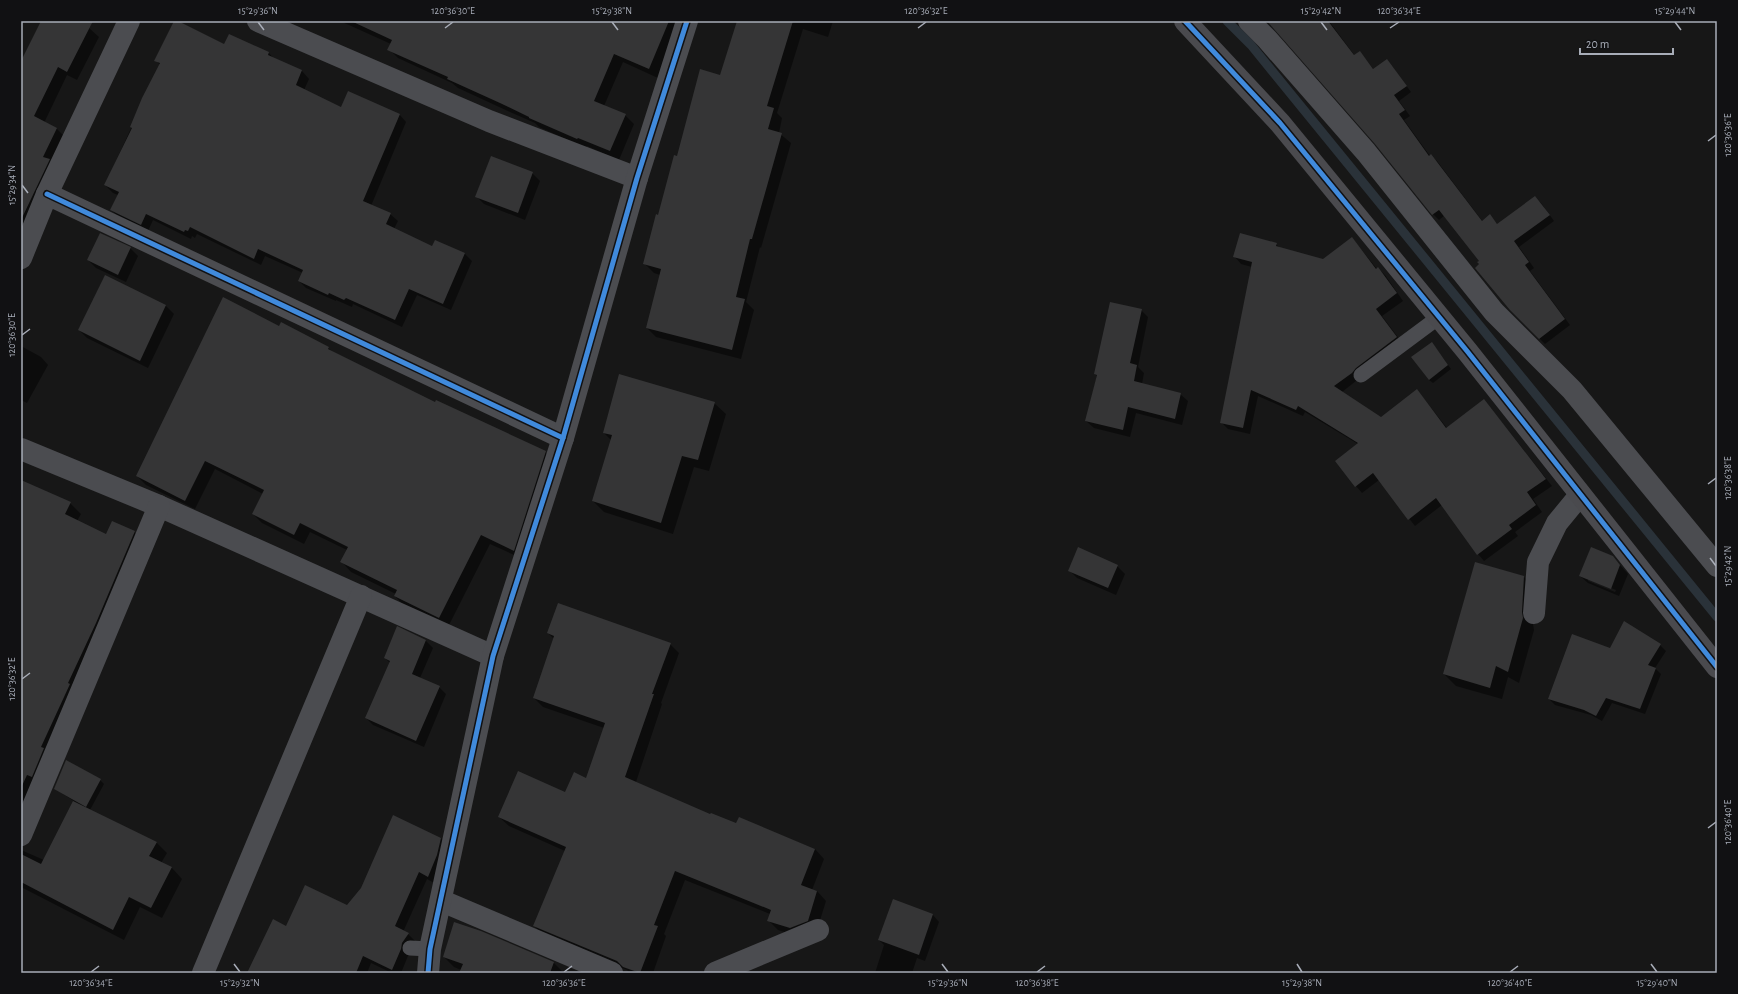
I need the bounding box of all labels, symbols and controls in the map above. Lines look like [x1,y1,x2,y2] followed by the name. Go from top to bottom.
[238,6,278,16] text: 15°29'36"N
[431,6,475,16] text: 120°36'30"E
[592,6,632,16] text: 15°29'38"N
[905,6,948,16] text: 120°36'32"E
[1301,6,1341,16] text: 15°29'42"N
[1377,6,1421,16] text: 120°36'34"E
[1655,6,1695,16] text: 15°29'44"N
[1580,30,1673,56] scale bar
[1586,38,1609,50] text: 20 m
[1723,113,1733,157] text: 120°36'36"E
[7,165,17,205] text: 15°29'34"N
[7,313,17,357] text: 120°36'30"E
[1723,456,1733,500] text: 120°36'38"E
[1723,546,1733,586] text: 15°29'42"N
[7,657,17,700] text: 120°36'32"E
[1723,800,1733,844] text: 120°36'40"E
[69,978,113,988] text: 120°36'34"E
[220,978,260,988] text: 15°29'32"N
[542,978,586,988] text: 120°36'36"E
[928,978,968,988] text: 15°29'36"N
[1015,978,1059,988] text: 120°36'38"E
[1282,978,1322,988] text: 15°29'38"N
[1488,978,1532,988] text: 120°36'40"E
[1636,978,1678,988] text: 15°29'40"N

